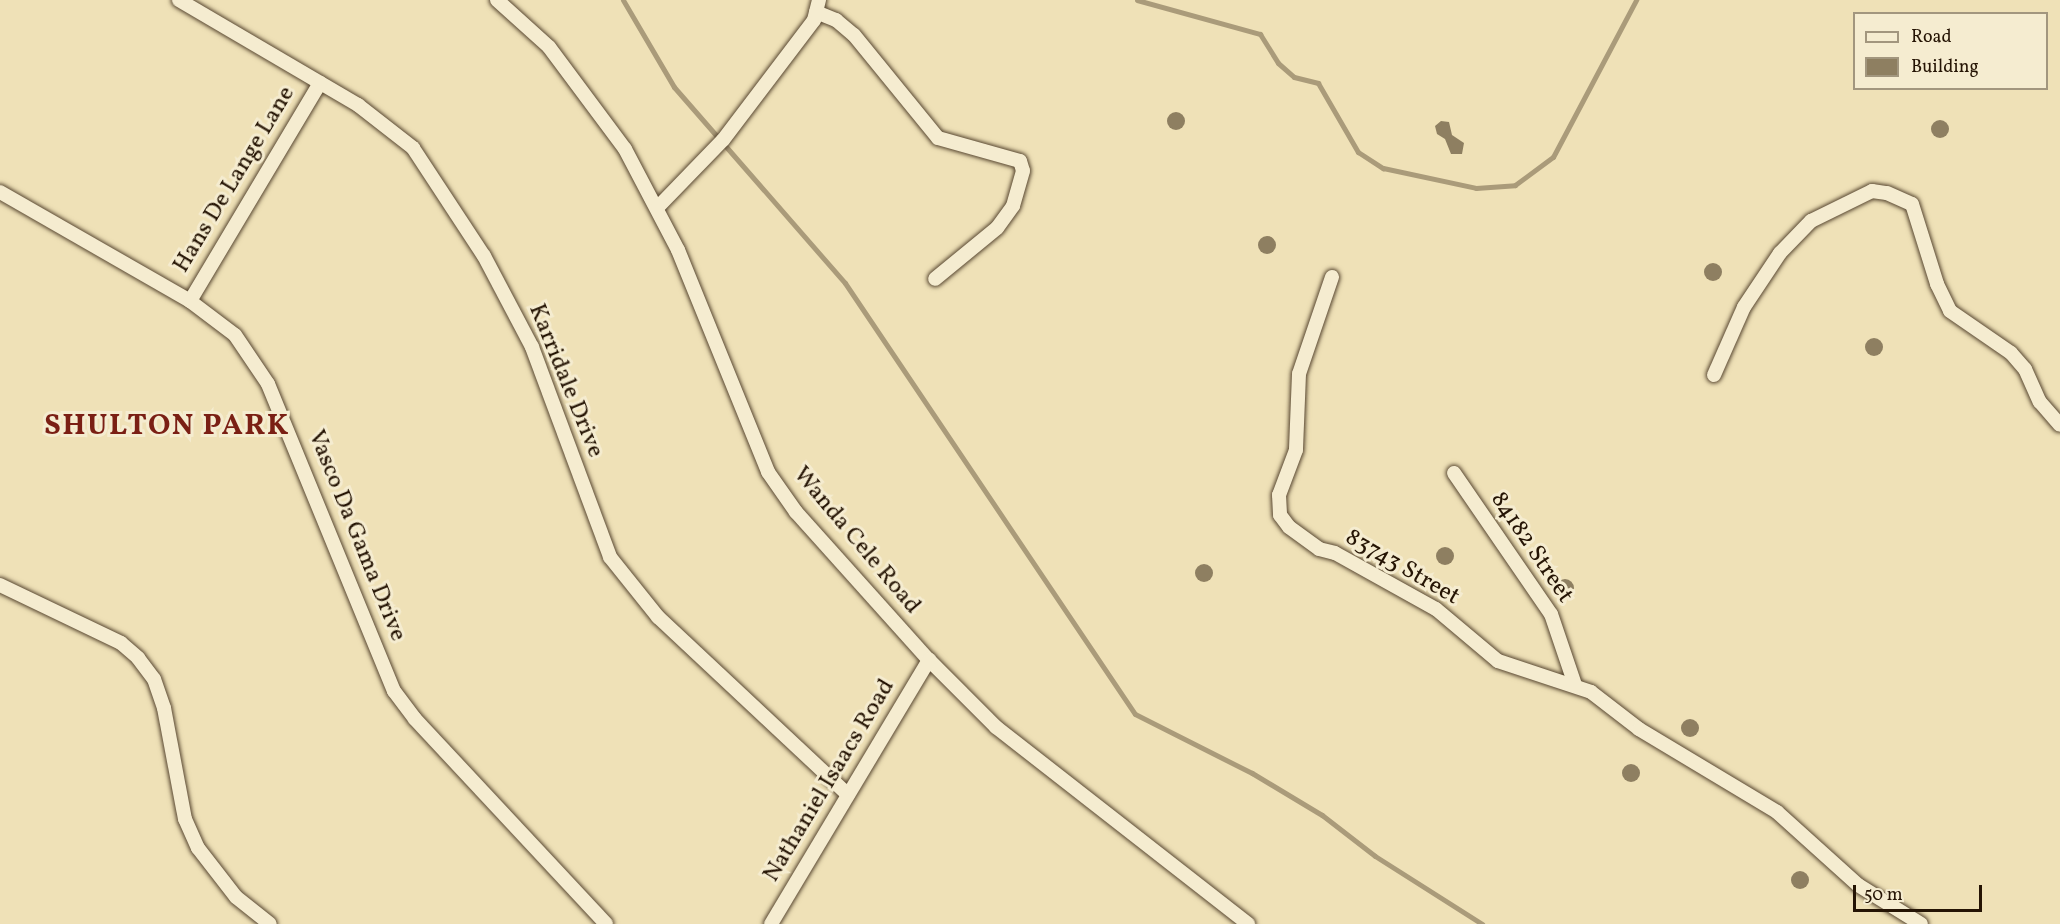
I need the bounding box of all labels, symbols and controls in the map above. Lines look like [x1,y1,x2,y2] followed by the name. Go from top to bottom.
[1853,12,2048,90] legend
[1911,25,1952,50] text: Road
[1911,55,1979,80] text: Building
[168,82,302,278] street label: Hans De Lange Lane
[521,300,609,462] street label: Karridale Drive
[44,408,290,444] district label: SHULTON PARK
[300,426,412,646] street label: Vasco Da Gama Drive
[786,461,926,621] street label: Wanda Cele Road
[1483,487,1579,609] street label: 84182 Street
[1340,524,1464,612] street label: 83743 Street
[758,674,902,888] street label: Nathaniel Isaacs Road
[1856,873,1985,911] scale bar
[1864,883,1903,908] text: 50 m

